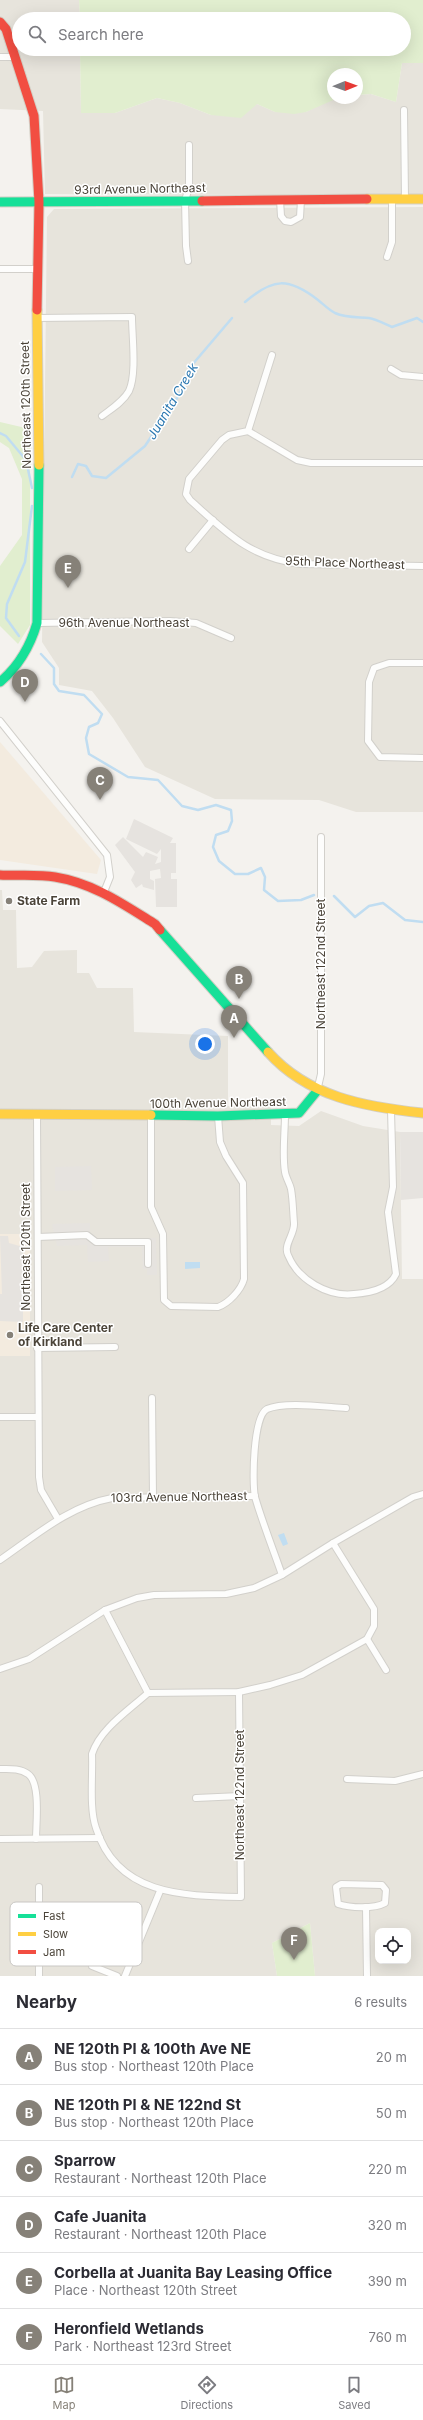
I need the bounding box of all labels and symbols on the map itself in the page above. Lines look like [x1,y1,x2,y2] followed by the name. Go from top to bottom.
[327,68,363,104] north arrow
[74,180,206,197] street label: 93rd Avenue Northeast
[17,341,34,469] street label: Northeast 120th Street
[143,359,201,442] water label: Juanita Creek
[285,553,405,572] street label: 95th Place Northeast
[55,555,81,588] pin: E
[59,615,190,630] street label: 96th Avenue Northeast
[12,669,38,702] pin: D
[87,767,113,800] pin: C
[17,893,80,908] place label: State Farm
[4,896,14,906] marker: State Farm
[313,899,328,1029] street label: Northeast 122nd Street
[226,966,252,999] pin: B
[221,1005,247,1038] pin: A
[195,1034,215,1054] your location
[150,1094,286,1111] street label: 100th Avenue Northeast
[18,1183,33,1311] street label: Northeast 120th Street
[18,1320,113,1349] place label: Life Care Center of Kirkland
[5,1330,15,1340] marker: Life Care Center of Kirkland
[111,1488,247,1505] street label: 103rd Avenue Northeast
[232,1730,247,1860] street label: Northeast 122nd Street
[10,1902,142,1966] legend
[43,1909,65,1923] text: Fast
[43,1927,68,1941] text: Slow
[281,1927,307,1960] pin: F
[43,1945,65,1959] text: Jam

